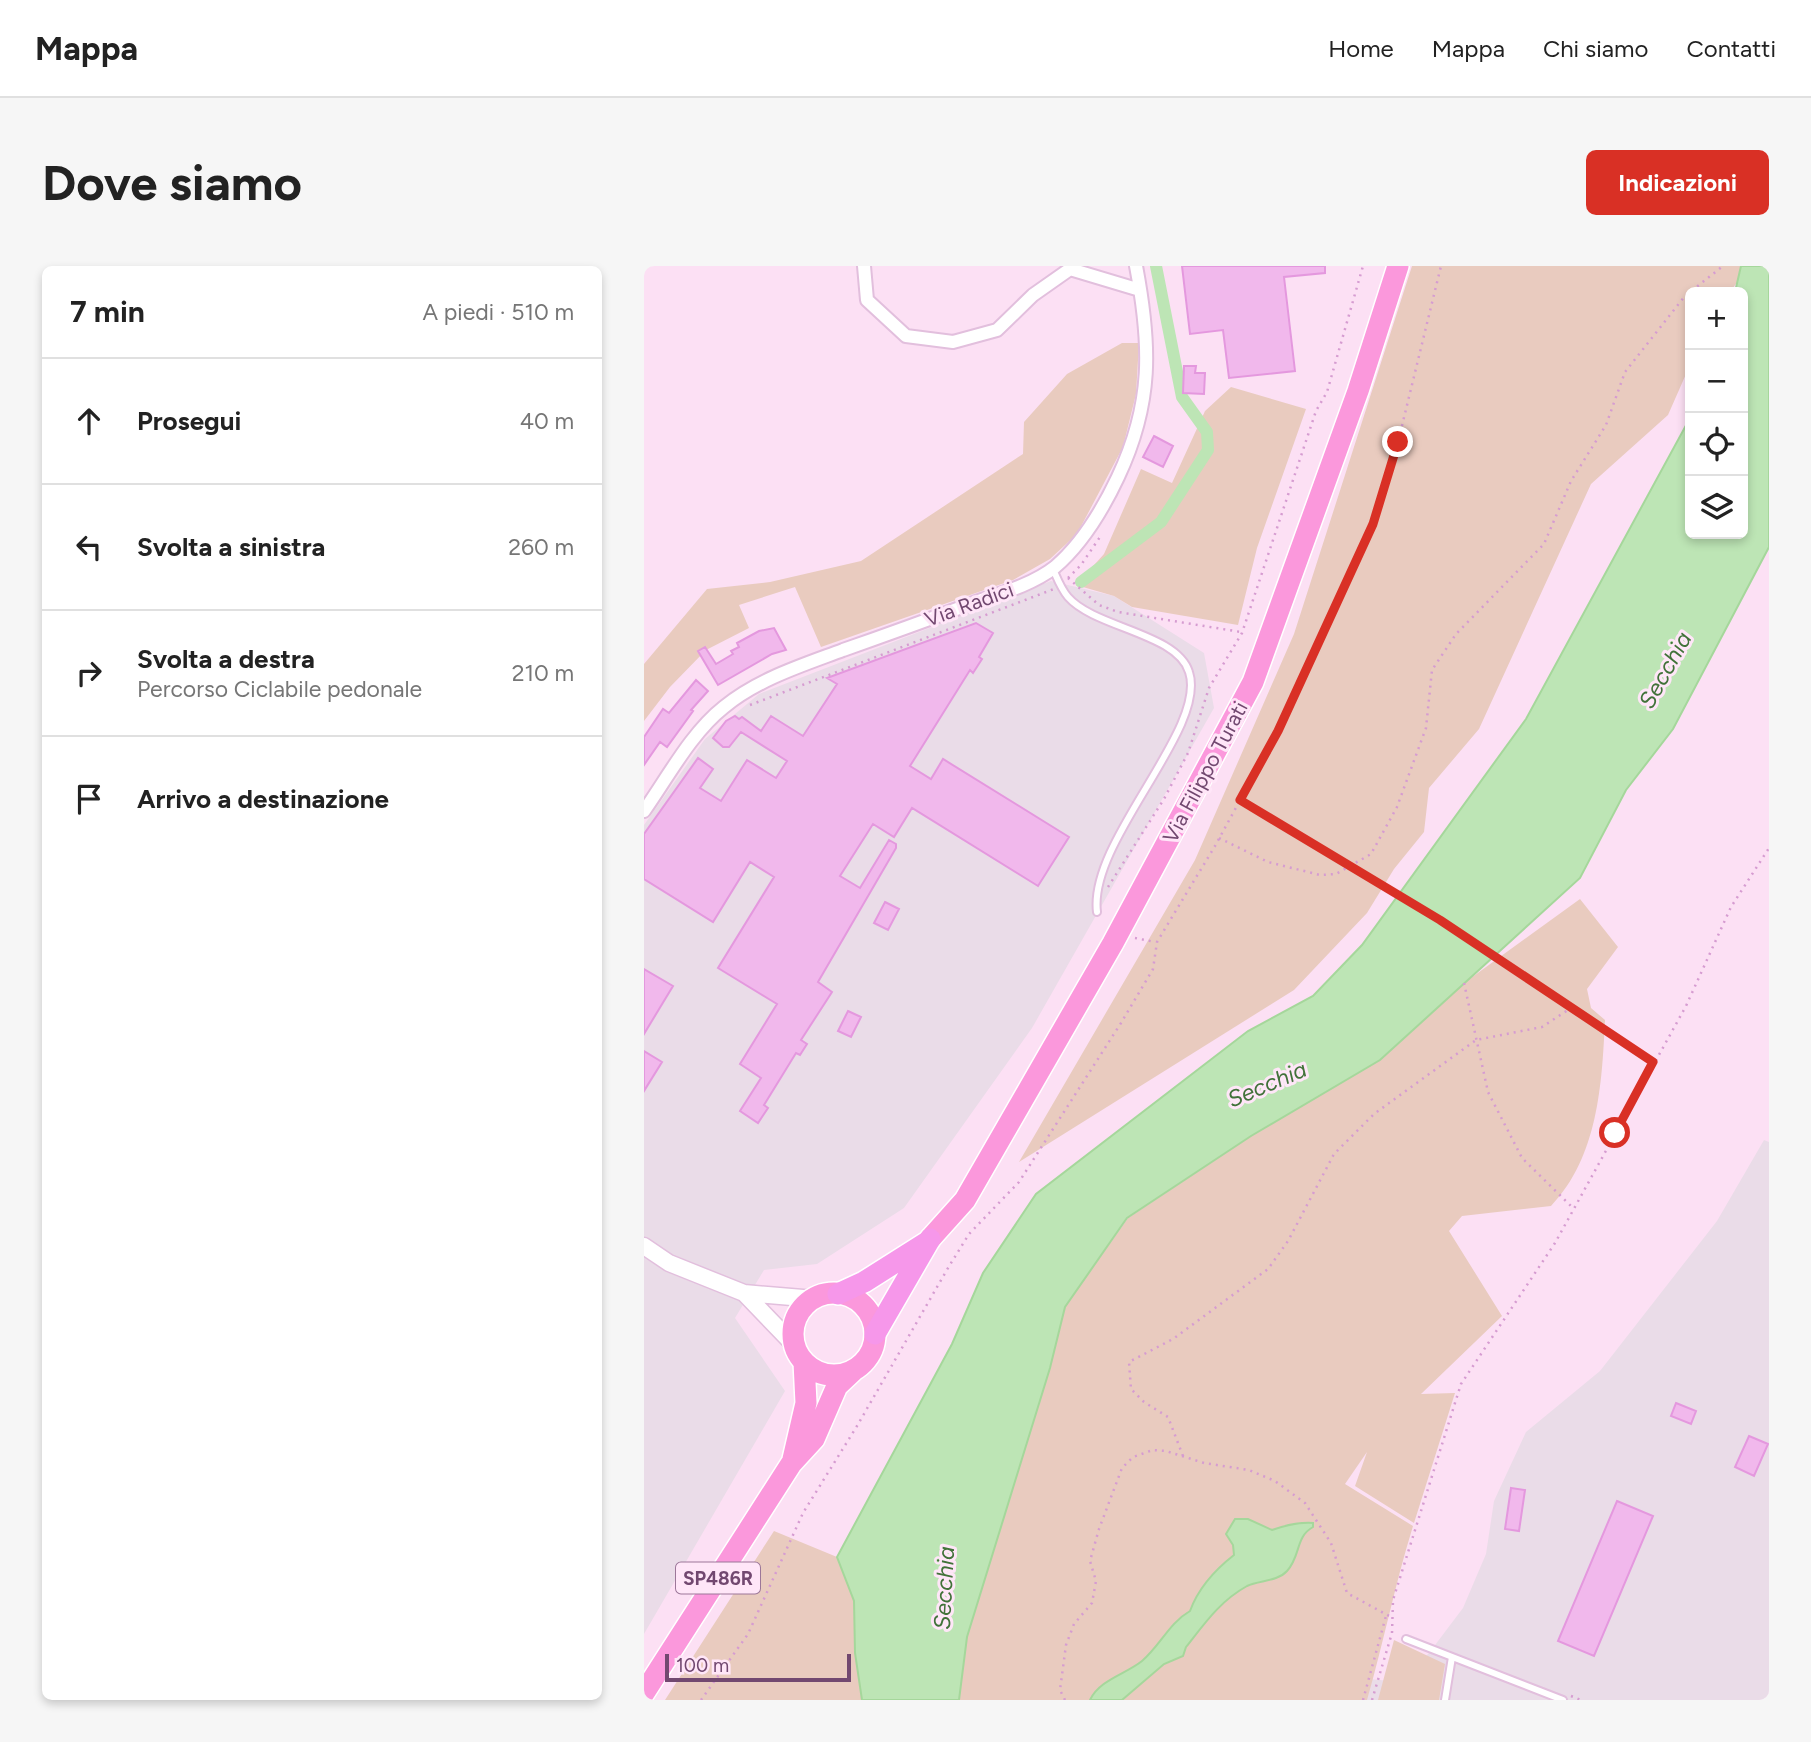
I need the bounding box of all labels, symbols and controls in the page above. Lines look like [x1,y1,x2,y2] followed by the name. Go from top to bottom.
[35,29,138,68] text: Mappa
[1328,34,1394,63] text: Home
[1432,34,1505,63] text: Mappa
[1543,34,1648,63] text: Chi siamo
[1686,34,1776,63] text: Contatti
[1586,150,1769,215] button: Indicazioni
[42,153,302,212] text: Dove siamo
[1685,287,1748,539] map controls
[1685,287,1748,350] button: +
[70,293,145,330] text: 7 min
[423,298,574,326] text: A piedi · 510 m
[1685,350,1748,413] button: −
[70,402,108,440] icon: ahead
[137,405,241,437] text: Prosegui
[520,407,574,435] text: 40 m
[1685,413,1748,476] button: locate
[1382,426,1413,457] route end
[1685,476,1748,539] button: layers
[70,528,108,566] icon: left
[137,531,325,563] text: Svolta a sinistra
[508,533,574,561] text: 260 m
[921,576,1017,632] street label: Via Radici
[1633,627,1697,713] water label: Secchia
[137,643,315,675] text: Svolta a destra
[70,654,108,692] icon: right
[512,659,574,687] text: 210 m
[137,675,422,703] text: Percorso Ciclabile pedonale
[1157,697,1253,847] street label: Via Filippo Turati
[70,780,108,818] icon: arrive
[137,783,389,815] text: Arrivo a destinazione
[1223,1055,1311,1113] water label: Secchia
[1599,1117,1630,1148] route start
[928,1546,960,1630] water label: Secchia
[676,1562,760,1594] road number: SP486R
[665,1651,850,1683] scale bar
[676,1654,729,1677] text: 100 m

